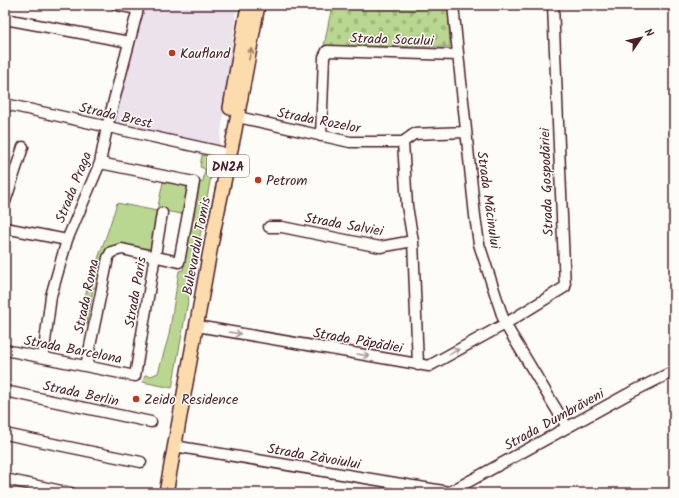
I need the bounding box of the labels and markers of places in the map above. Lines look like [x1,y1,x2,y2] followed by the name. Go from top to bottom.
[180,43,231,65] place label: Kaufland
[167,48,177,58] marker: Kaufland
[266,170,307,192] place label: Petrom
[253,175,263,185] marker: Petrom
[144,389,239,411] place label: Zeido Residence
[131,394,141,404] marker: Zeido Residence

